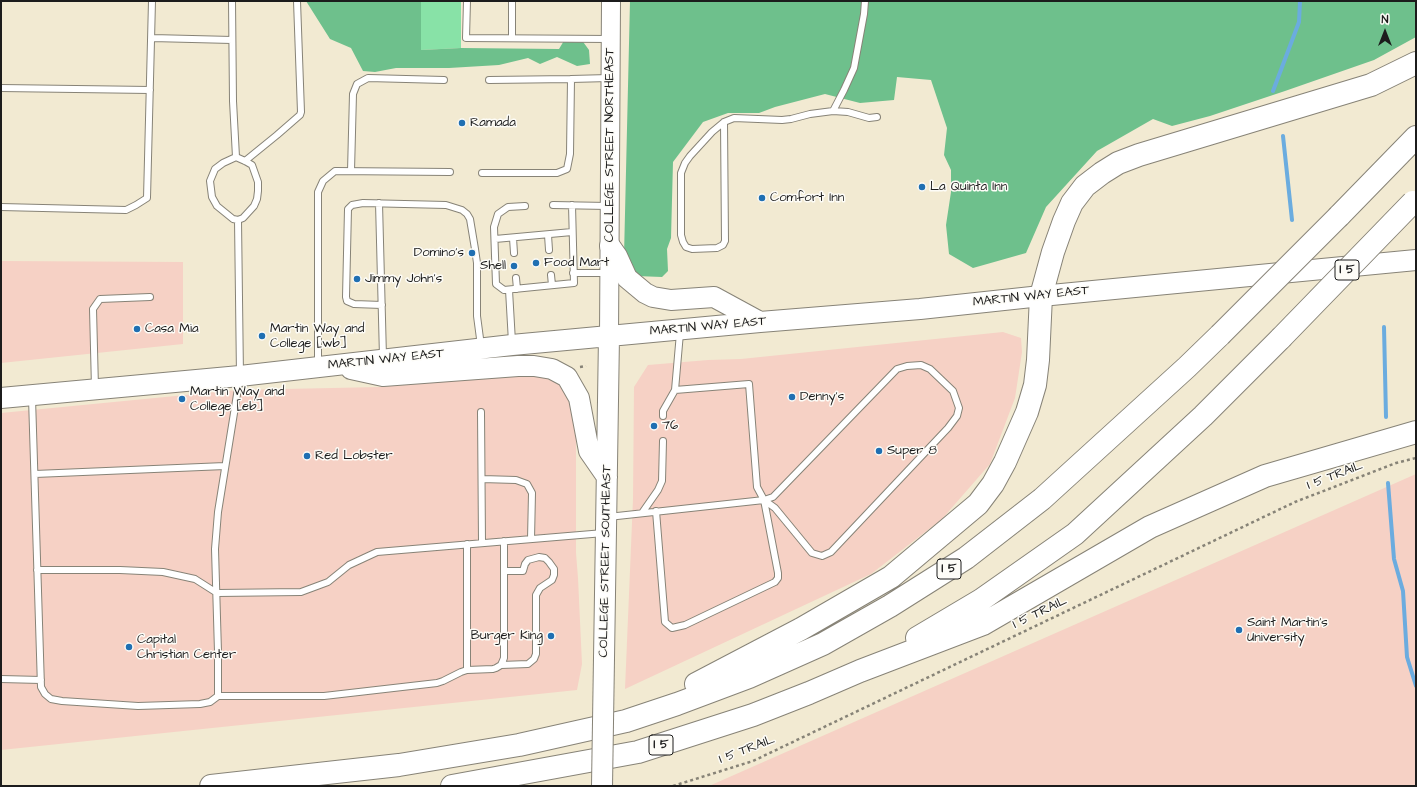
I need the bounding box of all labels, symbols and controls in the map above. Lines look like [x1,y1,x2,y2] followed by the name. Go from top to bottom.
[1365,12,1405,52] north arrow
[1382,12,1388,27] text: N
[602,48,618,242] street label: COLLEGE STREET NORTHEAST
[470,115,516,131] place label: Ramada
[457,118,467,128] marker: Ramada
[930,179,1007,195] place label: La Quinta Inn
[917,182,927,192] marker: La Quinta Inn
[770,190,844,206] place label: Comfort Inn
[757,193,767,203] marker: Comfort Inn
[414,245,464,261] place label: Domino's
[467,248,477,258] marker: Domino's
[544,255,609,271] place label: Food Mart
[480,258,506,274] place label: Shell
[531,258,541,268] marker: Food Mart
[1335,260,1359,280] road number: I 5
[509,261,519,271] marker: Shell
[365,271,442,287] place label: Jimmy John's
[352,274,362,284] marker: Jimmy John's
[972,283,1090,311] street label: MARTIN WAY EAST
[649,314,767,340] street label: MARTIN WAY EAST
[145,321,198,337] place label: Casa Mia
[270,321,364,352] place label: Martin Way and College [wb]
[132,324,142,334] marker: Casa Mia
[257,331,267,341] marker: Martin Way and College [wb]
[327,346,445,374] street label: MARTIN WAY EAST
[190,384,284,415] place label: Martin Way and College [eb]
[800,389,844,405] place label: Denny's
[787,392,797,402] marker: Denny's
[177,394,187,404] marker: Martin Way and College [eb]
[662,418,678,434] place label: 76
[649,421,659,431] marker: 76
[887,443,937,459] place label: Super 8
[874,446,884,456] marker: Super 8
[315,448,393,464] place label: Red Lobster
[302,451,312,461] marker: Red Lobster
[1305,458,1365,494] street label: I 5 TRAIL
[597,465,615,657] street label: COLLEGE STREET SOUTHEAST
[937,559,961,579] road number: I 5
[1010,593,1070,633] street label: I 5 TRAIL
[1247,615,1328,646] place label: Saint Martin's University
[1234,625,1244,635] marker: Saint Martin's University
[471,628,543,644] place label: Burger King
[546,631,556,641] marker: Burger King
[137,632,236,663] place label: Capital Christian Center
[124,642,134,652] marker: Capital Christian Center
[717,732,777,768] street label: I 5 TRAIL
[649,735,673,755] road number: I 5

